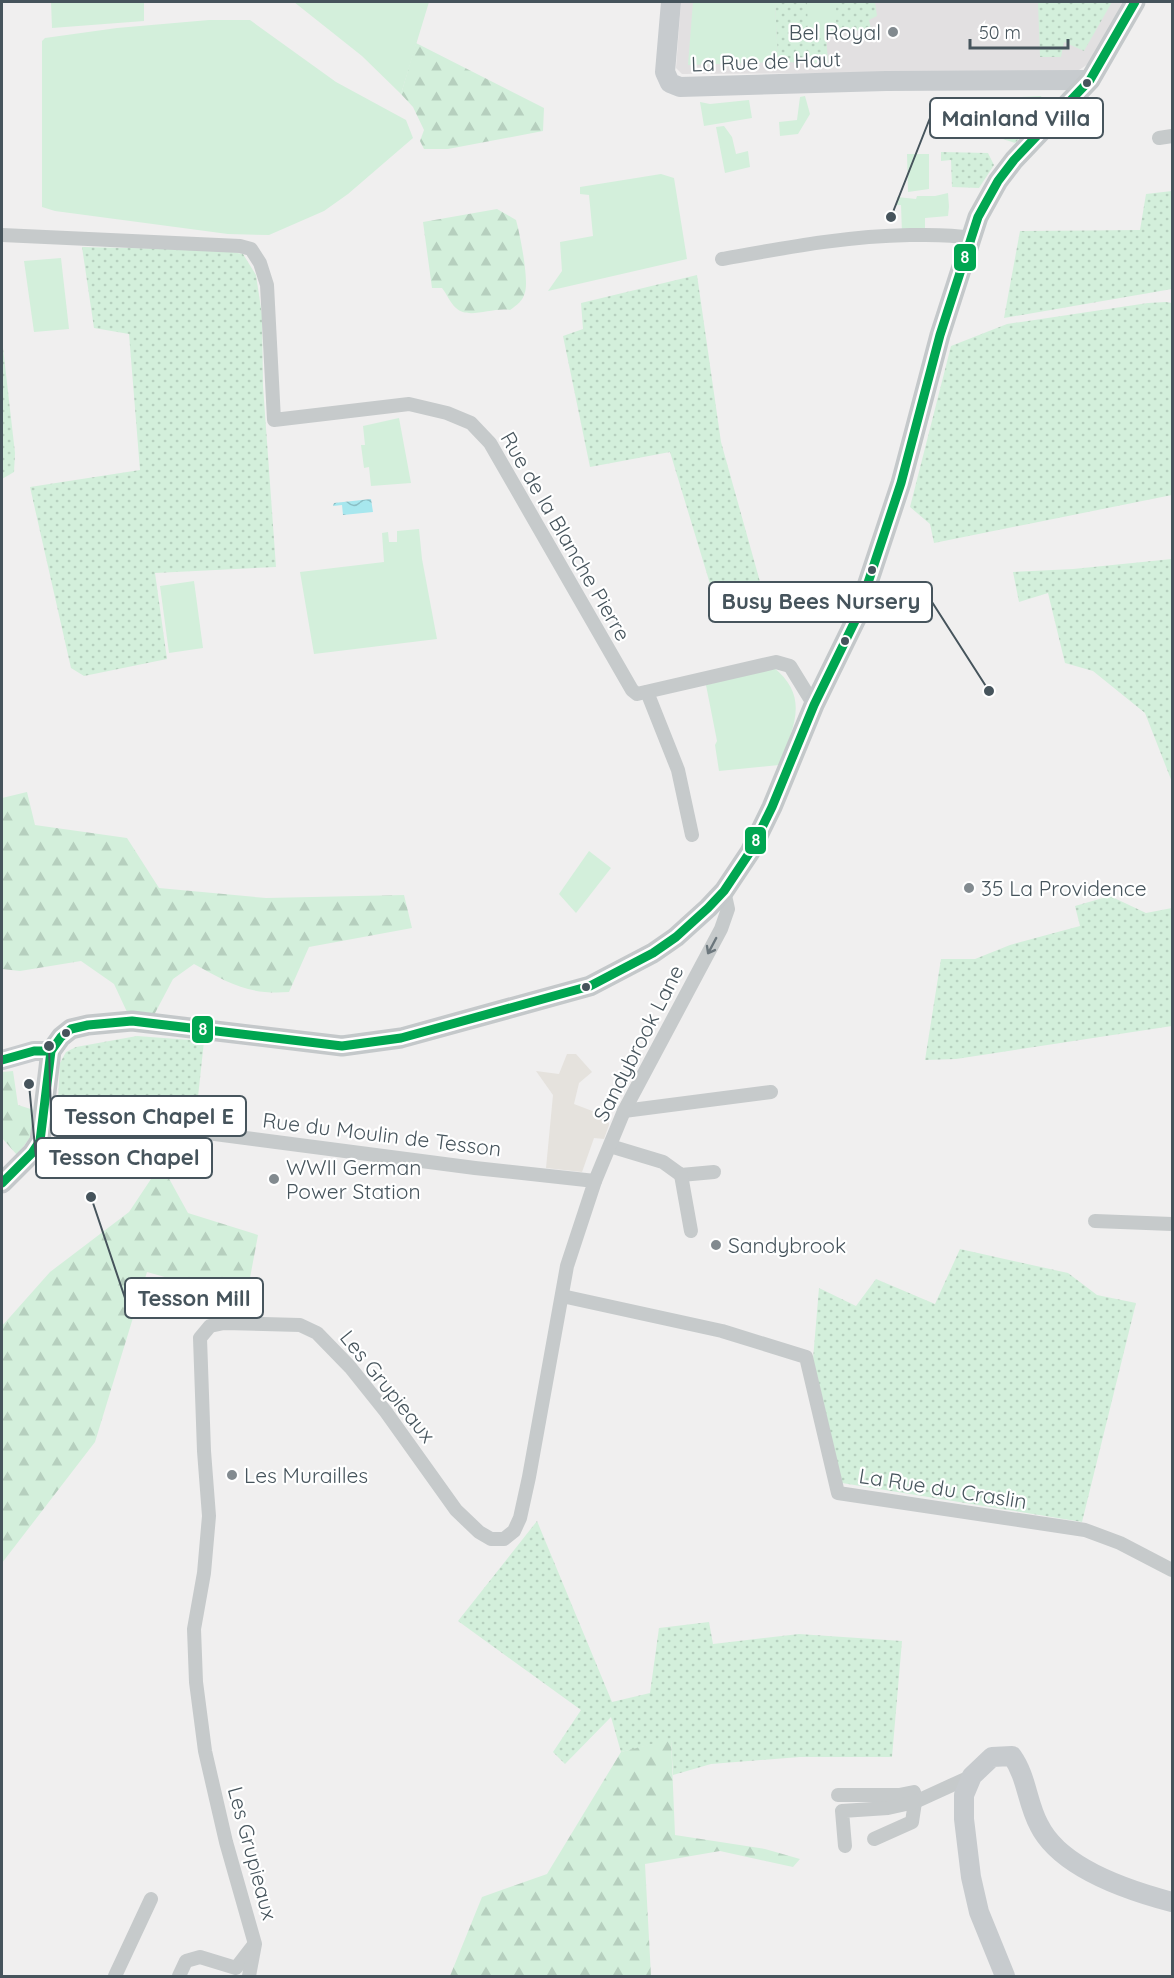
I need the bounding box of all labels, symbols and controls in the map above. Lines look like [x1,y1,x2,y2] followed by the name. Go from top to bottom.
[970,12,1068,50] scale bar
[789,19,881,45] place label: Bel Royal
[979,21,1021,44] text: 50 m
[886,25,900,39] marker: Bel Royal
[691,45,841,77] street label: La Rue de Haut
[1081,77,1093,89] unlabelled marker
[930,98,1103,138] callout: Mainland Villa
[942,104,1090,132] text: Mainland Villa
[953,243,977,272] line badge: 8
[961,247,970,267] text: 8
[495,427,637,645] street label: Rue de la Blanche Pierre
[866,564,878,576] unlabelled marker
[709,582,932,622] callout: Busy Bees Nursery
[722,587,920,615] text: Busy Bees Nursery
[839,635,851,647] unlabelled marker
[744,826,767,855] line badge: 8
[752,830,761,850] text: 8
[981,875,1147,901] place label: 35 La Providence
[962,881,976,895] marker: 35 La Providence
[706,936,717,954] one-way arrow
[587,961,689,1125] street label: Sandybrook Lane
[580,981,592,993] unlabelled marker
[191,1015,214,1044] line badge: 8
[199,1019,208,1039] text: 8
[60,1027,72,1039] unlabelled marker
[51,1096,246,1136] callout: Tesson Chapel E
[64,1102,234,1130] text: Tesson Chapel E
[261,1106,503,1162] street label: Rue du Moulin de Tesson
[36,1138,212,1178] callout: Tesson Chapel
[48,1143,200,1171] text: Tesson Chapel
[286,1154,421,1204] place label: WWII German Power Station
[267,1172,281,1186] marker: WWII German Power Station
[728,1232,846,1258] place label: Sandybrook
[709,1238,723,1252] marker: Sandybrook
[125,1278,263,1318] callout: Tesson Mill
[137,1284,251,1312] text: Tesson Mill
[335,1325,441,1447] street label: Les Grupieaux
[244,1462,368,1488] place label: Les Murailles
[857,1462,1029,1514] street label: La Rue du Craslin
[225,1468,239,1482] marker: Les Murailles
[223,1783,283,1923] street label: Les Grupieaux

